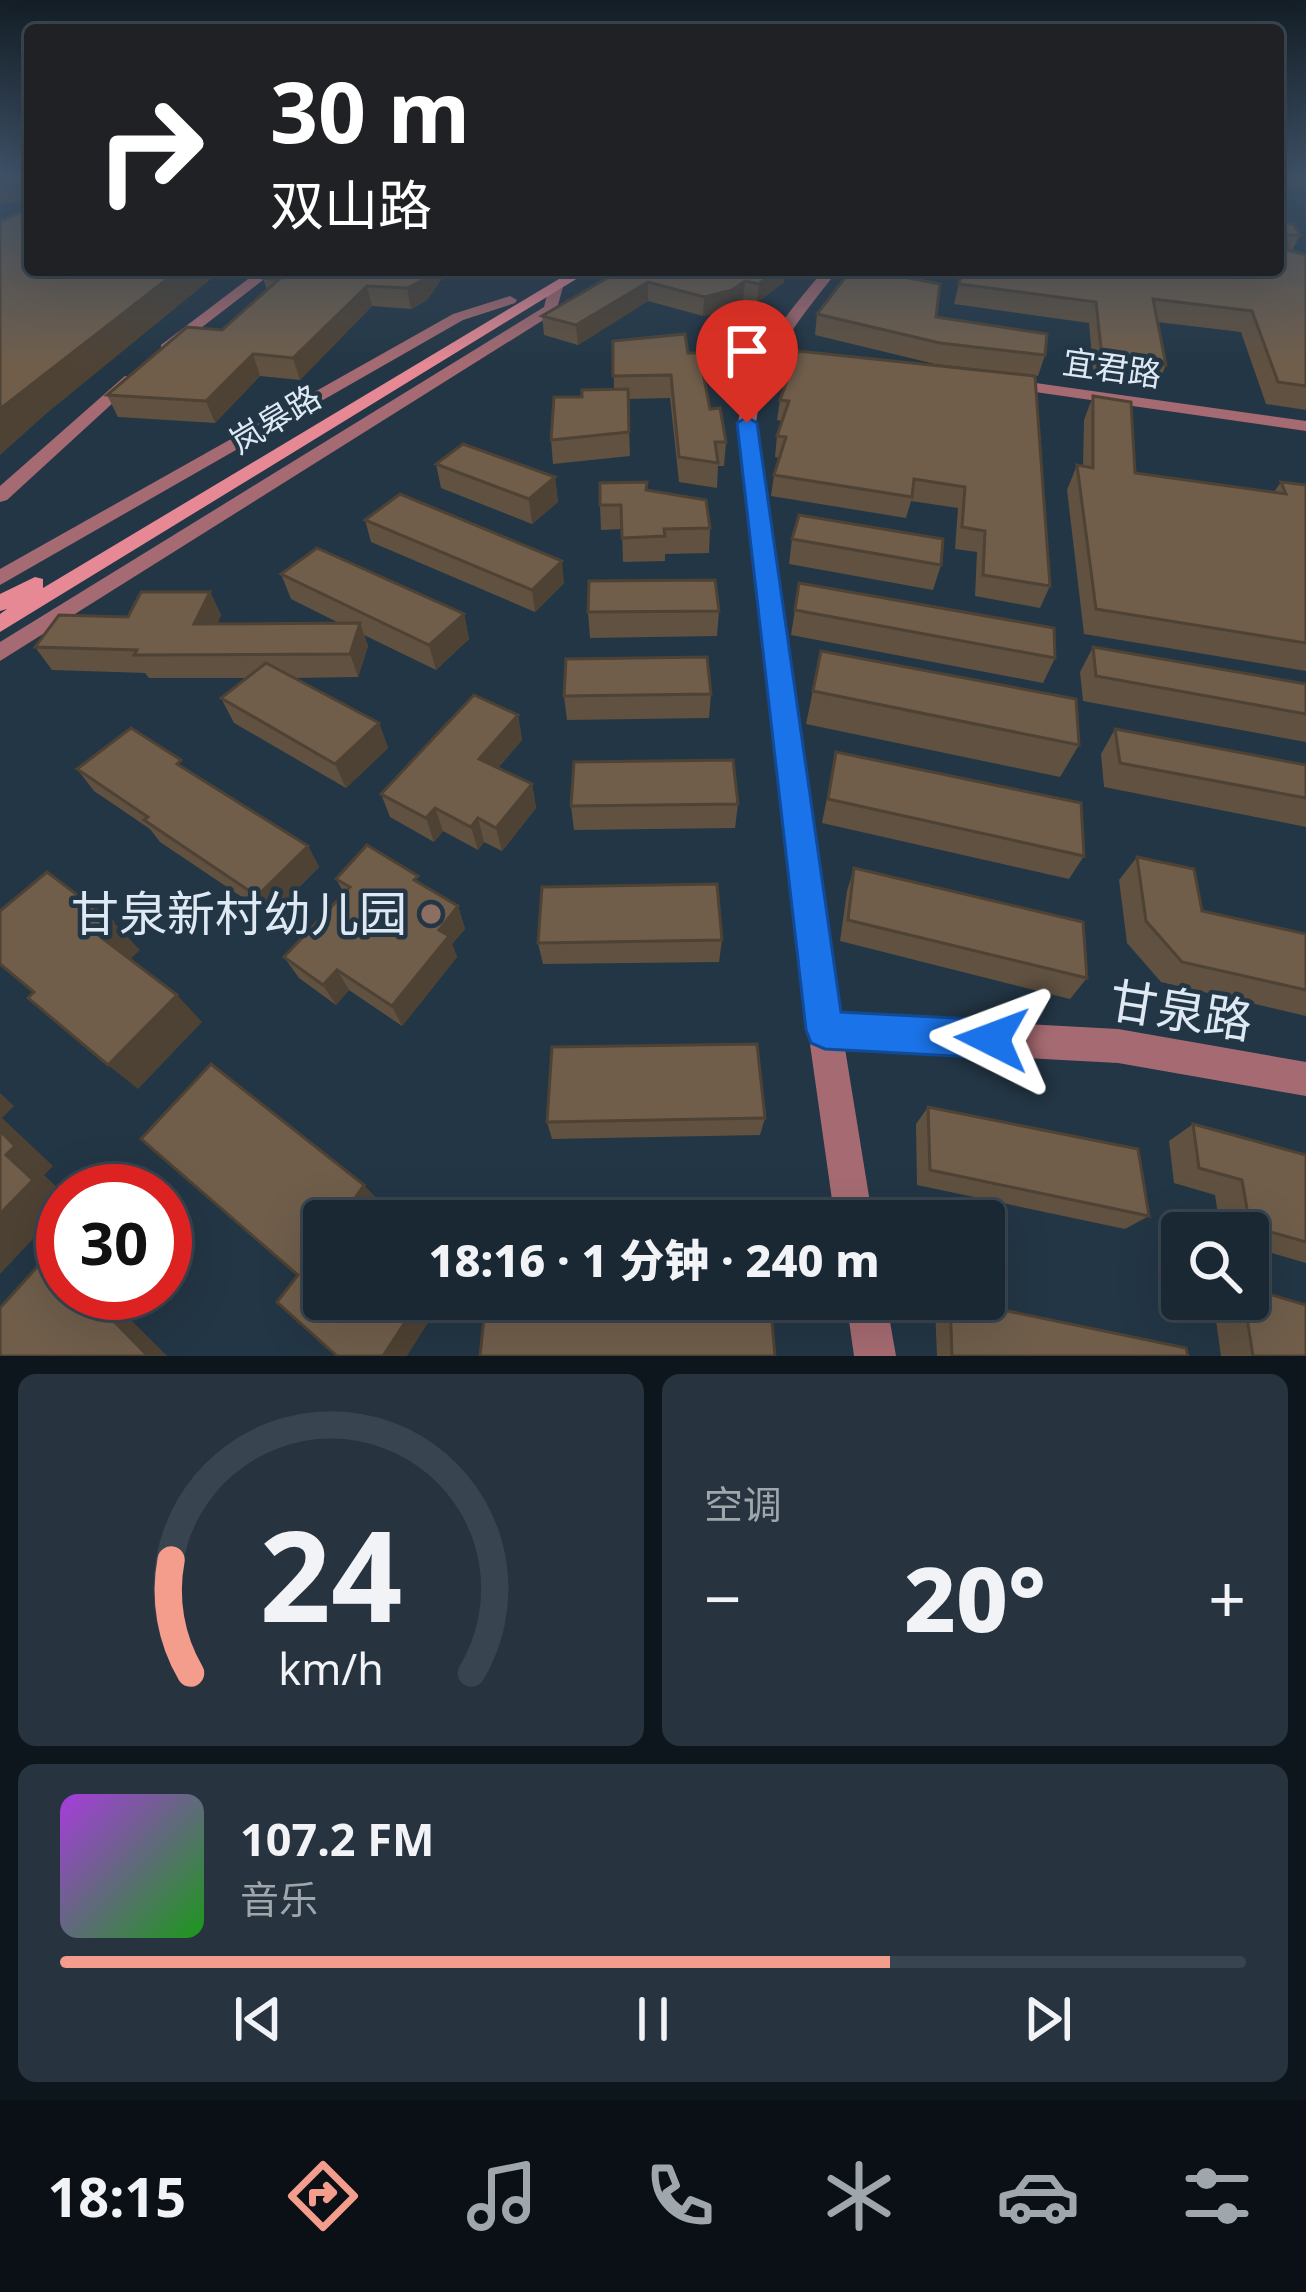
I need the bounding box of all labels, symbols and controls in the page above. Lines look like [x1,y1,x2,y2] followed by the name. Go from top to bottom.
[270,53,470,168] text: 30 m
[72,72,228,228] icon: right
[270,167,432,241] text: 双山路
[696,300,798,423] pin
[714,318,780,384] icon: arrive
[1060,338,1164,397] street label: 宜君路
[221,374,329,463] street label: 岚皋路
[71,880,407,945] place label: 甘泉新村幼儿园
[418,901,444,927] marker: 甘泉新村幼儿园
[1105,966,1257,1053] street label: 甘泉路
[929,976,1055,1102] position arrow
[36,1164,192,1320] speed limit sign: 30
[1161,1212,1269,1320] map controls
[1161,1212,1269,1320] button: search
[428,1229,880,1290] text: 18:16 · 1 分钟 · 240 m
[704,1477,782,1530] text: 空调
[260,1489,402,1659] text: 24
[904,1536,1046,1658] text: 20°
[704,1552,742,1642] text: −
[1208,1552,1246,1642] text: +
[278,1639,384,1698] text: km/h
[240,1808,434,1869] text: 107.2 FM
[240,1872,318,1925] text: 音乐
[225,1986,291,2052] icon: previous
[620,1986,686,2052] icon: pause
[1015,1986,1081,2052] icon: next
[281,2154,365,2238] icon: directions
[460,2154,544,2238] icon: music
[638,2154,722,2238] icon: phone
[817,2154,901,2238] icon: climate
[996,2154,1080,2238] icon: car
[1175,2154,1259,2238] icon: filters
[47,2159,186,2233] text: 18:15

